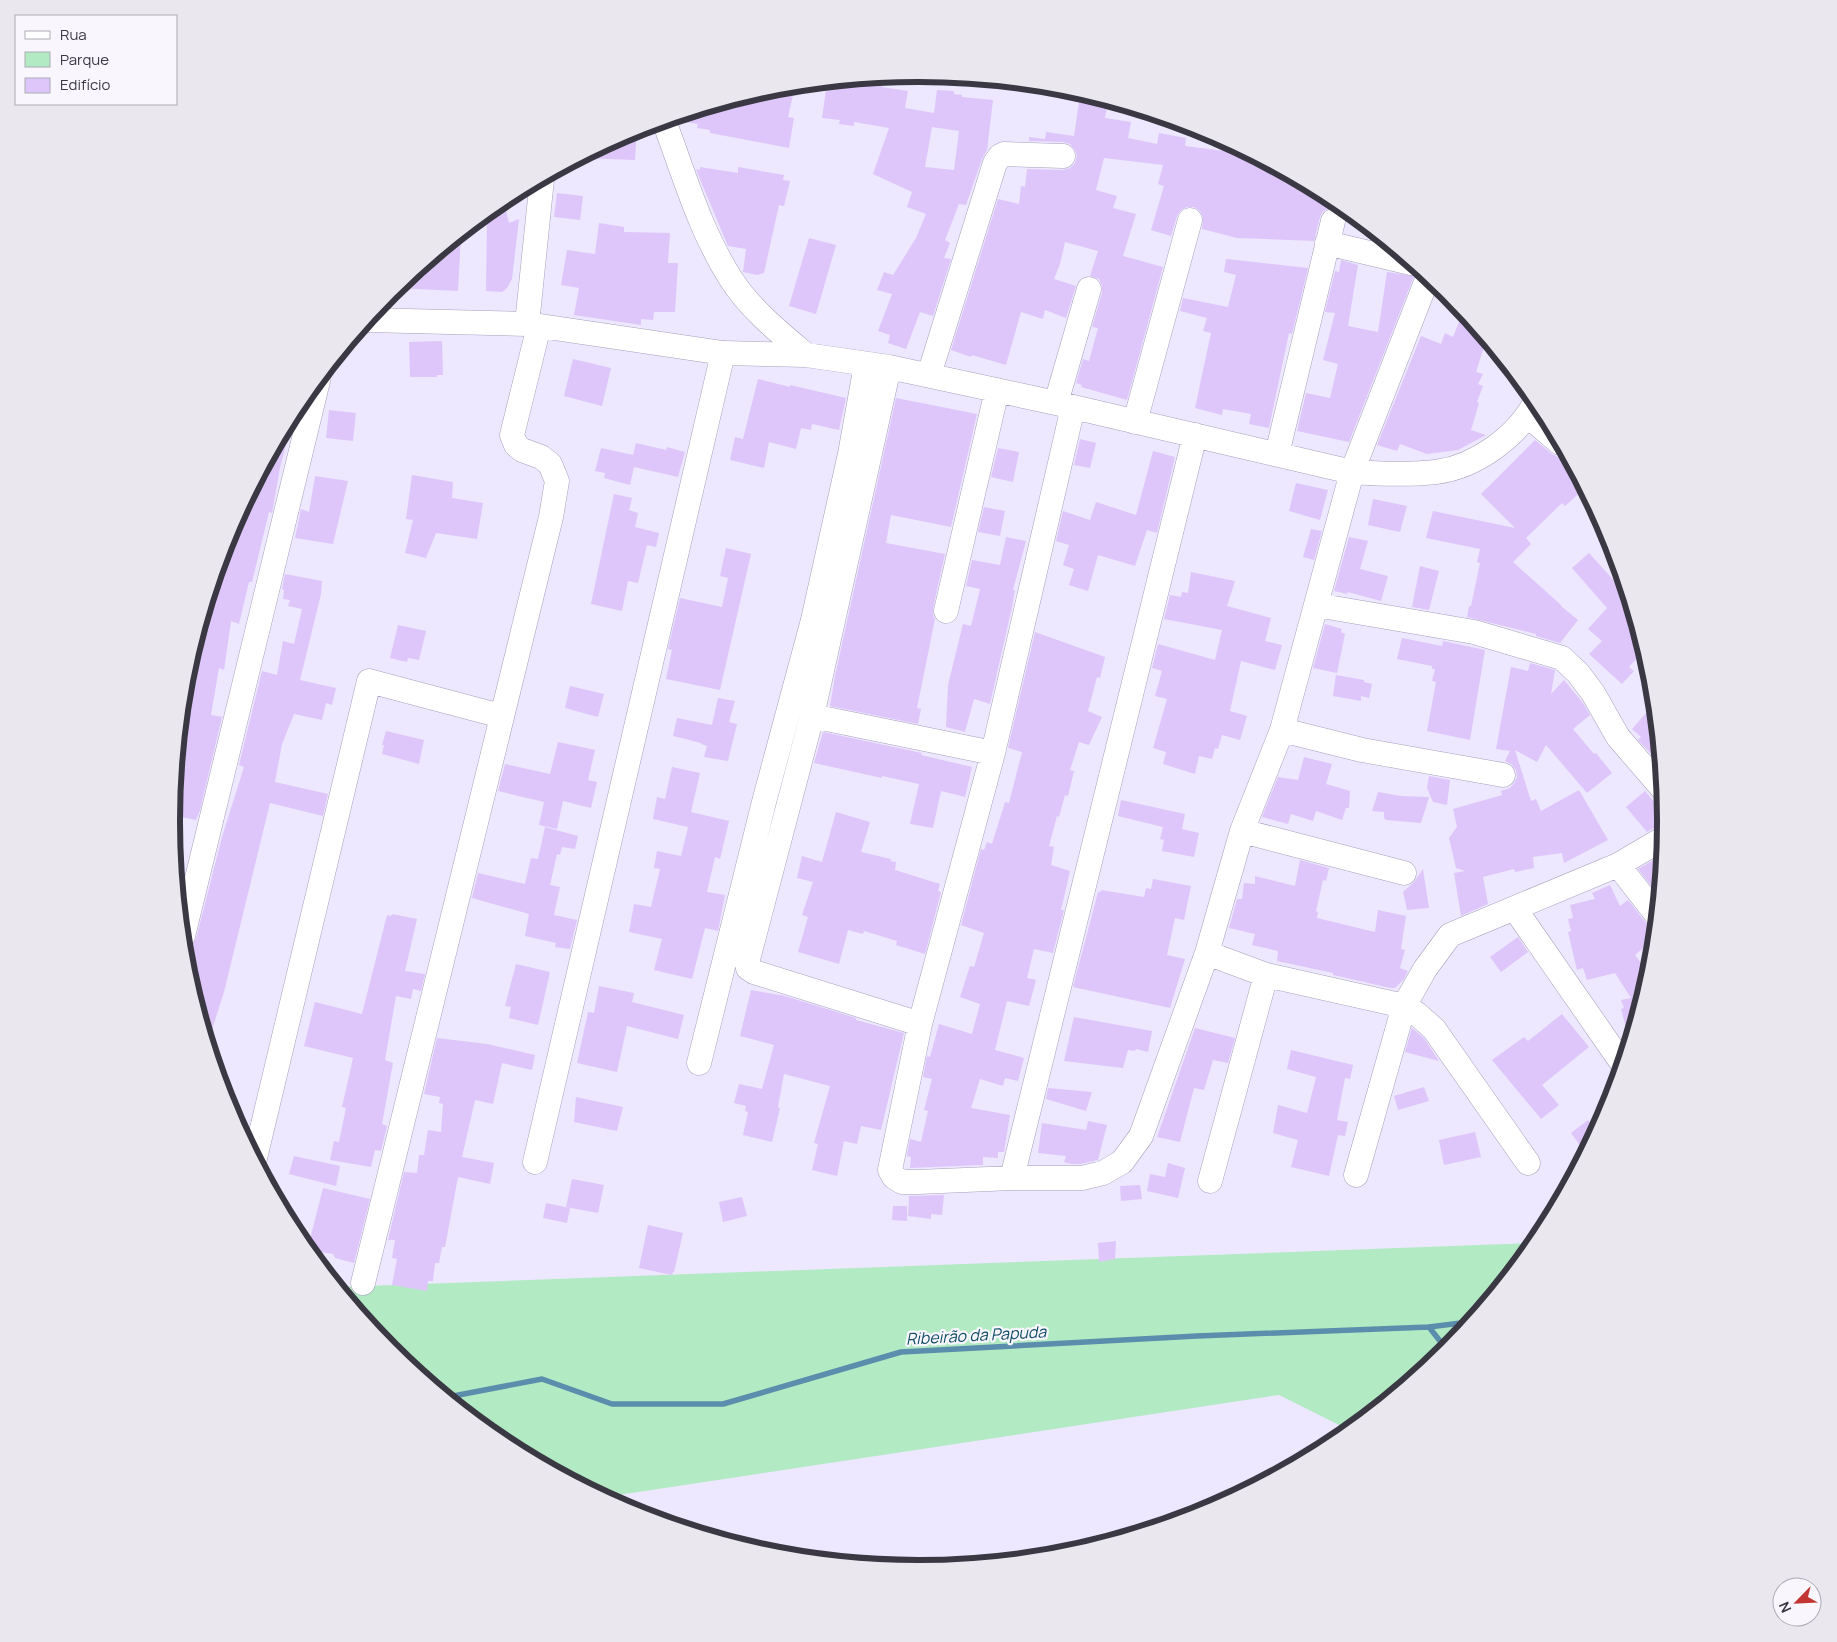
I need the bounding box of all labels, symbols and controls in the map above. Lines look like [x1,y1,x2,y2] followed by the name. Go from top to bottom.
[15,15,178,105] legend
[60,24,87,45] text: Rua
[60,49,109,70] text: Parque
[60,74,111,95] text: Edifício
[905,1320,1048,1350] water label: Ribeirão da Papuda
[1772,1577,1822,1627] north arrow
[1774,1599,1795,1616] text: N

